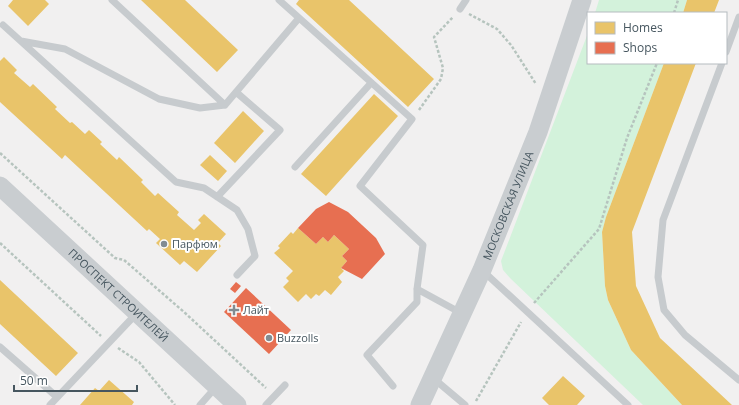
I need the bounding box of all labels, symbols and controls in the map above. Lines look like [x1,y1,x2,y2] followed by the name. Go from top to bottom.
[587,12,727,64] legend
[623,19,663,36] text: Homes
[623,39,658,56] text: Shops
[479,149,536,262] street label: МОСКОВСКАЯ УЛИЦА
[172,236,218,251] place label: Парфюм
[159,239,169,249] marker: Парфюм
[65,245,172,345] street label: ПРОСПЕКТ СТРОИТЕЛЕЙ
[243,302,269,317] place label: Лайт
[228,304,240,316] marker: Лайт
[277,330,319,345] place label: Buzzolls
[264,333,274,343] marker: Buzzolls
[14,367,137,393] scale bar
[20,372,48,389] text: 50 m

